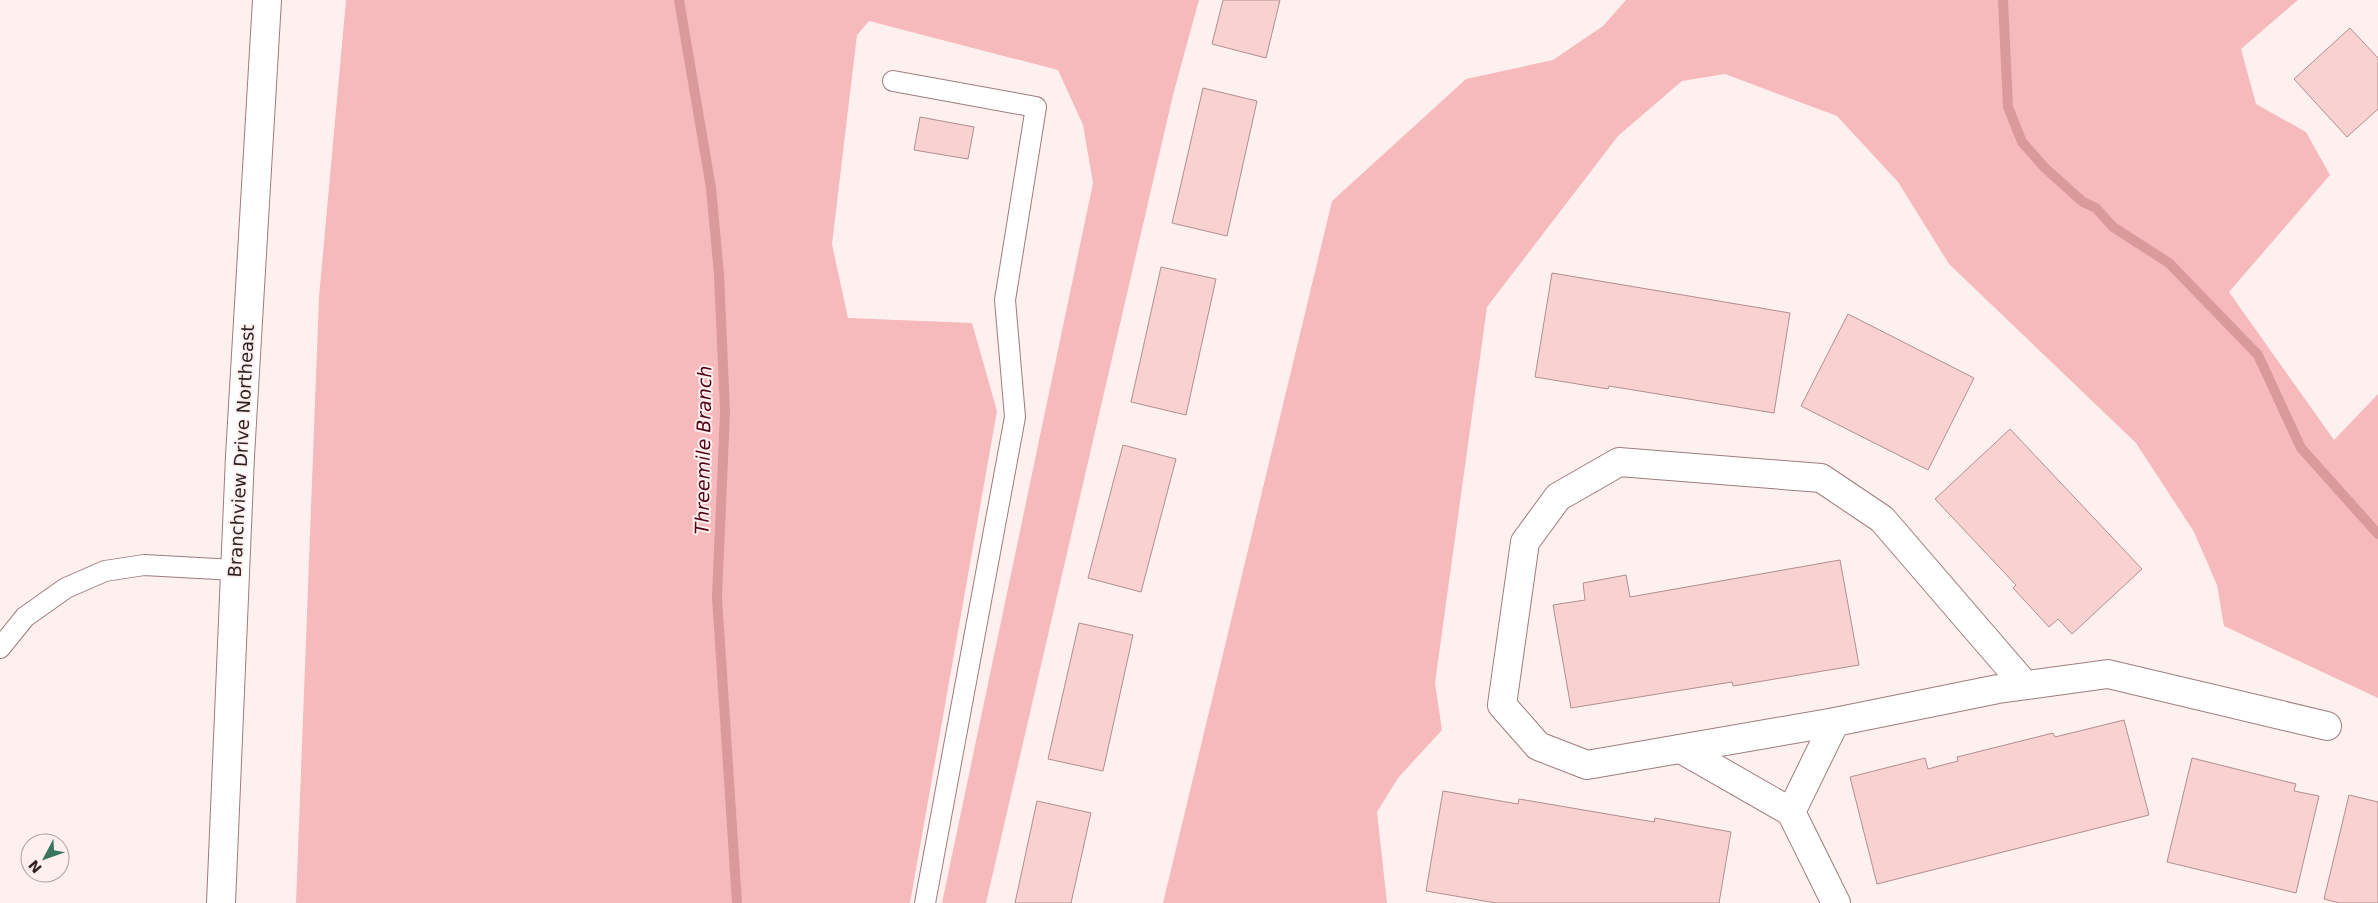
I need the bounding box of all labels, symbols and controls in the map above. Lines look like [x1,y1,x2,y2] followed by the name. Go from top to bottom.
[224,324,258,578] street label: Branchview Drive Northeast
[691,365,715,535] water label: Threemile Branch
[20,833,70,883] north arrow
[25,857,45,876] text: N

